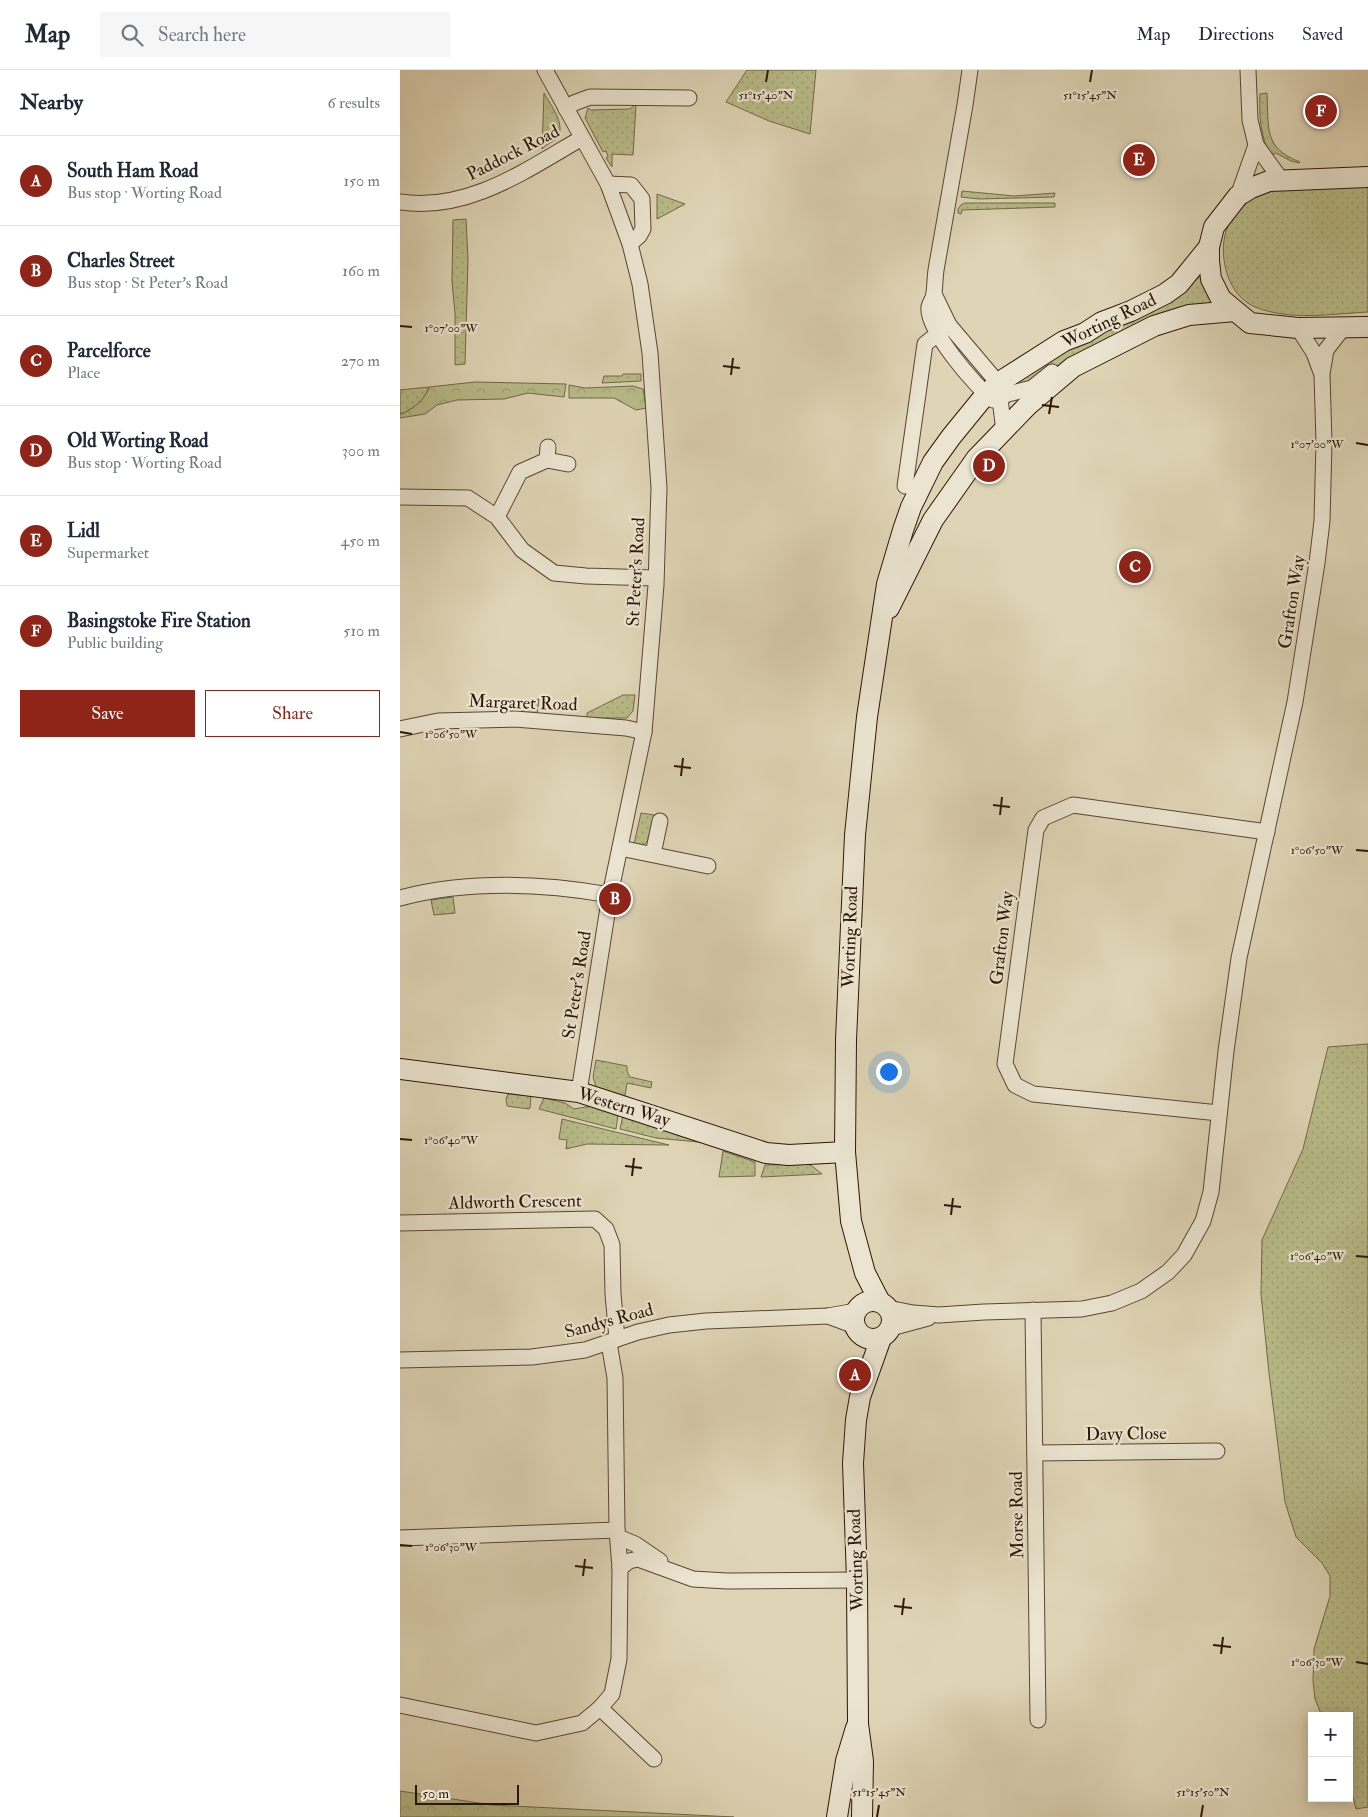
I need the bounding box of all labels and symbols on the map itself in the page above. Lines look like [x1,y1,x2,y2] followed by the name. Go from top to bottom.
[739,88,794,103] text: 51°15'40"N
[1063,88,1117,103] text: 51°15'45"N
[1305,92,1337,130] pin: F
[463,120,563,186] street label: Paddock Road
[1123,141,1155,179] pin: E
[1057,288,1160,354] street label: Worting Road
[424,321,478,336] text: 1°07'00"W
[1290,437,1344,452] text: 1°07'00"W
[973,447,1005,485] pin: D
[622,517,650,627] street label: St Peter's Road
[1119,548,1151,586] pin: C
[1273,552,1311,650] street label: Grafton Way
[468,690,578,716] street label: Margaret Road
[425,727,478,742] text: 1°06'50"W
[1291,843,1344,858] text: 1°06'50"W
[599,880,631,918] pin: B
[837,885,863,990] street label: Worting Road
[985,889,1019,986] street label: Grafton Way
[557,929,597,1041] street label: St Peter's Road
[876,1059,902,1085] your location
[574,1082,674,1132] street label: Western Way
[424,1133,479,1148] text: 1°06'40"W
[447,1189,582,1215] street label: Aldworth Crescent
[1290,1249,1345,1264] text: 1°06'40"W
[562,1298,656,1344] street label: Sandys Road
[839,1356,871,1394] pin: A
[1085,1422,1167,1446] street label: Davy Close
[1005,1471,1029,1559] street label: Morse Road
[843,1508,869,1613] street label: Worting Road
[425,1540,478,1555] text: 1°06'30"W
[1291,1655,1344,1670] text: 1°06'30"W
[415,1782,519,1805] scale bar
[852,1785,906,1800] text: 51°15'45"N
[1176,1785,1230,1800] text: 51°15'50"N

